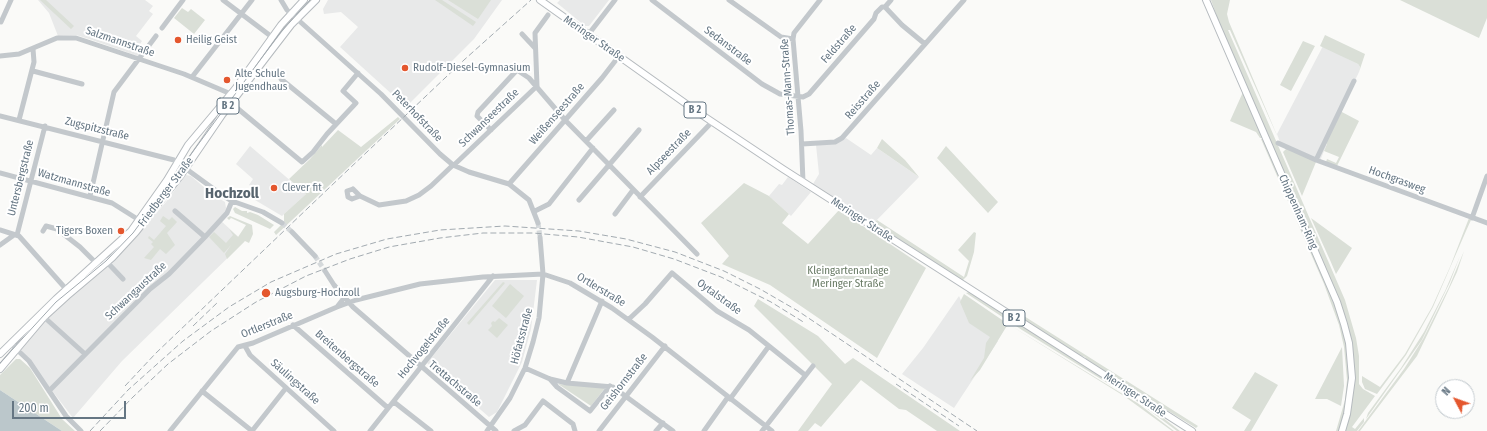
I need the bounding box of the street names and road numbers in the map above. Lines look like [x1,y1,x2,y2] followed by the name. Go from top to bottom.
[561,13,627,65] street label: Meringer Straße
[819,22,859,66] street label: Feldstraße
[84,24,156,60] street label: Salzmannstraße
[701,24,755,68] street label: Sedanstraße
[778,38,798,136] street label: Thomas-Mann-Straße
[843,78,883,122] street label: Reisstraße
[527,80,587,148] street label: Weißenseestraße
[456,86,522,150] street label: Schwanseestraße
[389,87,445,145] street label: Peterhofstraße
[217,98,239,114] road number: B 2
[684,102,706,118] road number: B 2
[64,115,130,143] street label: Zugspitzstraße
[644,126,694,178] street label: Alpseestraße
[5,139,37,217] street label: Untersbergstraße
[136,155,196,229] street label: Friedberger Straße
[1367,164,1427,196] street label: Hochgrasweg
[36,166,112,200] street label: Watzmannstraße
[1276,173,1320,251] street label: Chippenham-Ring
[828,195,896,245] street label: Meringer Straße
[103,259,169,323] street label: Schwangaustraße
[574,270,628,310] street label: Ortlerstraße
[694,276,744,318] street label: Oytalstraße
[508,306,536,366] street label: Höfatsstraße
[239,309,295,341] street label: Ortlerstraße
[1003,310,1025,326] road number: B 2
[395,315,453,381] street label: Hochvogelstraße
[312,327,382,391] street label: Breitenbergstraße
[598,351,650,413] street label: Geishornstraße
[268,356,322,408] street label: Säulingstraße
[426,358,484,410] street label: Trettachstraße
[1101,370,1169,420] street label: Meringer Straße

